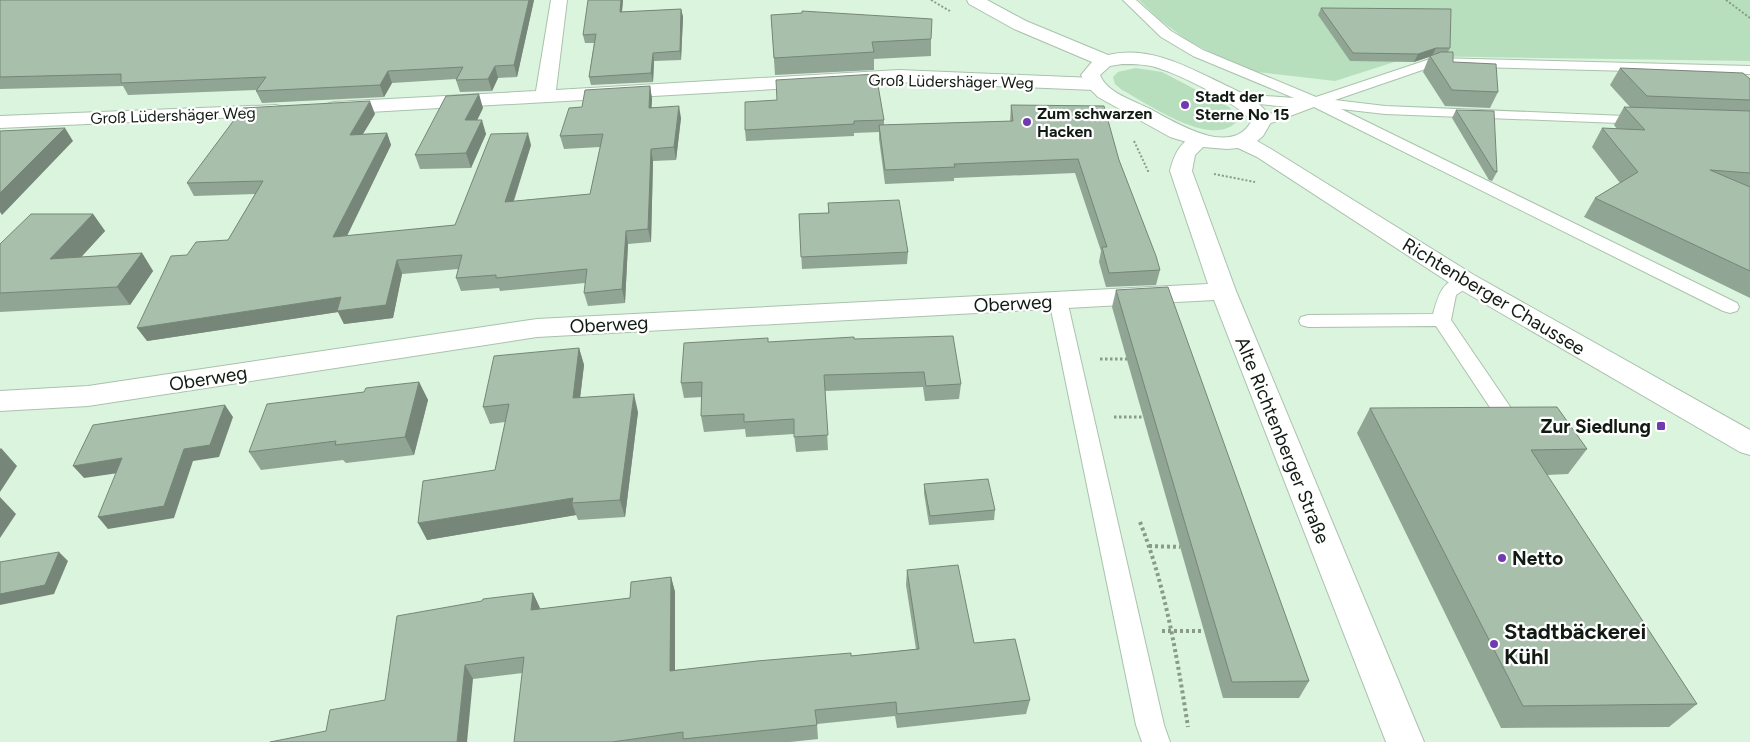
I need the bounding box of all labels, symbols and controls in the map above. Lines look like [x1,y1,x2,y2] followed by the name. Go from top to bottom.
[868,71,1034,92] street label: Groß Lüdershäger Weg
[1195,87,1289,124] place label: Stadt der Sterne No 15
[1179,99,1191,111] marker: Stadt der Sterne No 15
[90,103,256,128] street label: Groß Lüdershäger Weg
[1037,104,1152,141] place label: Zum schwarzen Hacken
[1021,116,1033,128] marker: Zum schwarzen Hacken
[1398,233,1589,360] street label: Richtenberger Chaussee
[973,290,1053,317] street label: Oberweg
[569,311,649,338] street label: Oberweg
[1230,333,1335,547] street label: Alte Richtenberger Straße
[167,361,249,396] street label: Oberweg
[1540,415,1651,438] place label: Zur Siedlung
[1655,420,1667,432] marker: Zur Siedlung
[1512,547,1563,570] place label: Netto
[1496,552,1508,564] marker: Netto
[1504,618,1646,670] place label: Stadtbäckerei Kühl
[1488,638,1500,650] marker: Stadtbäckerei Kühl

